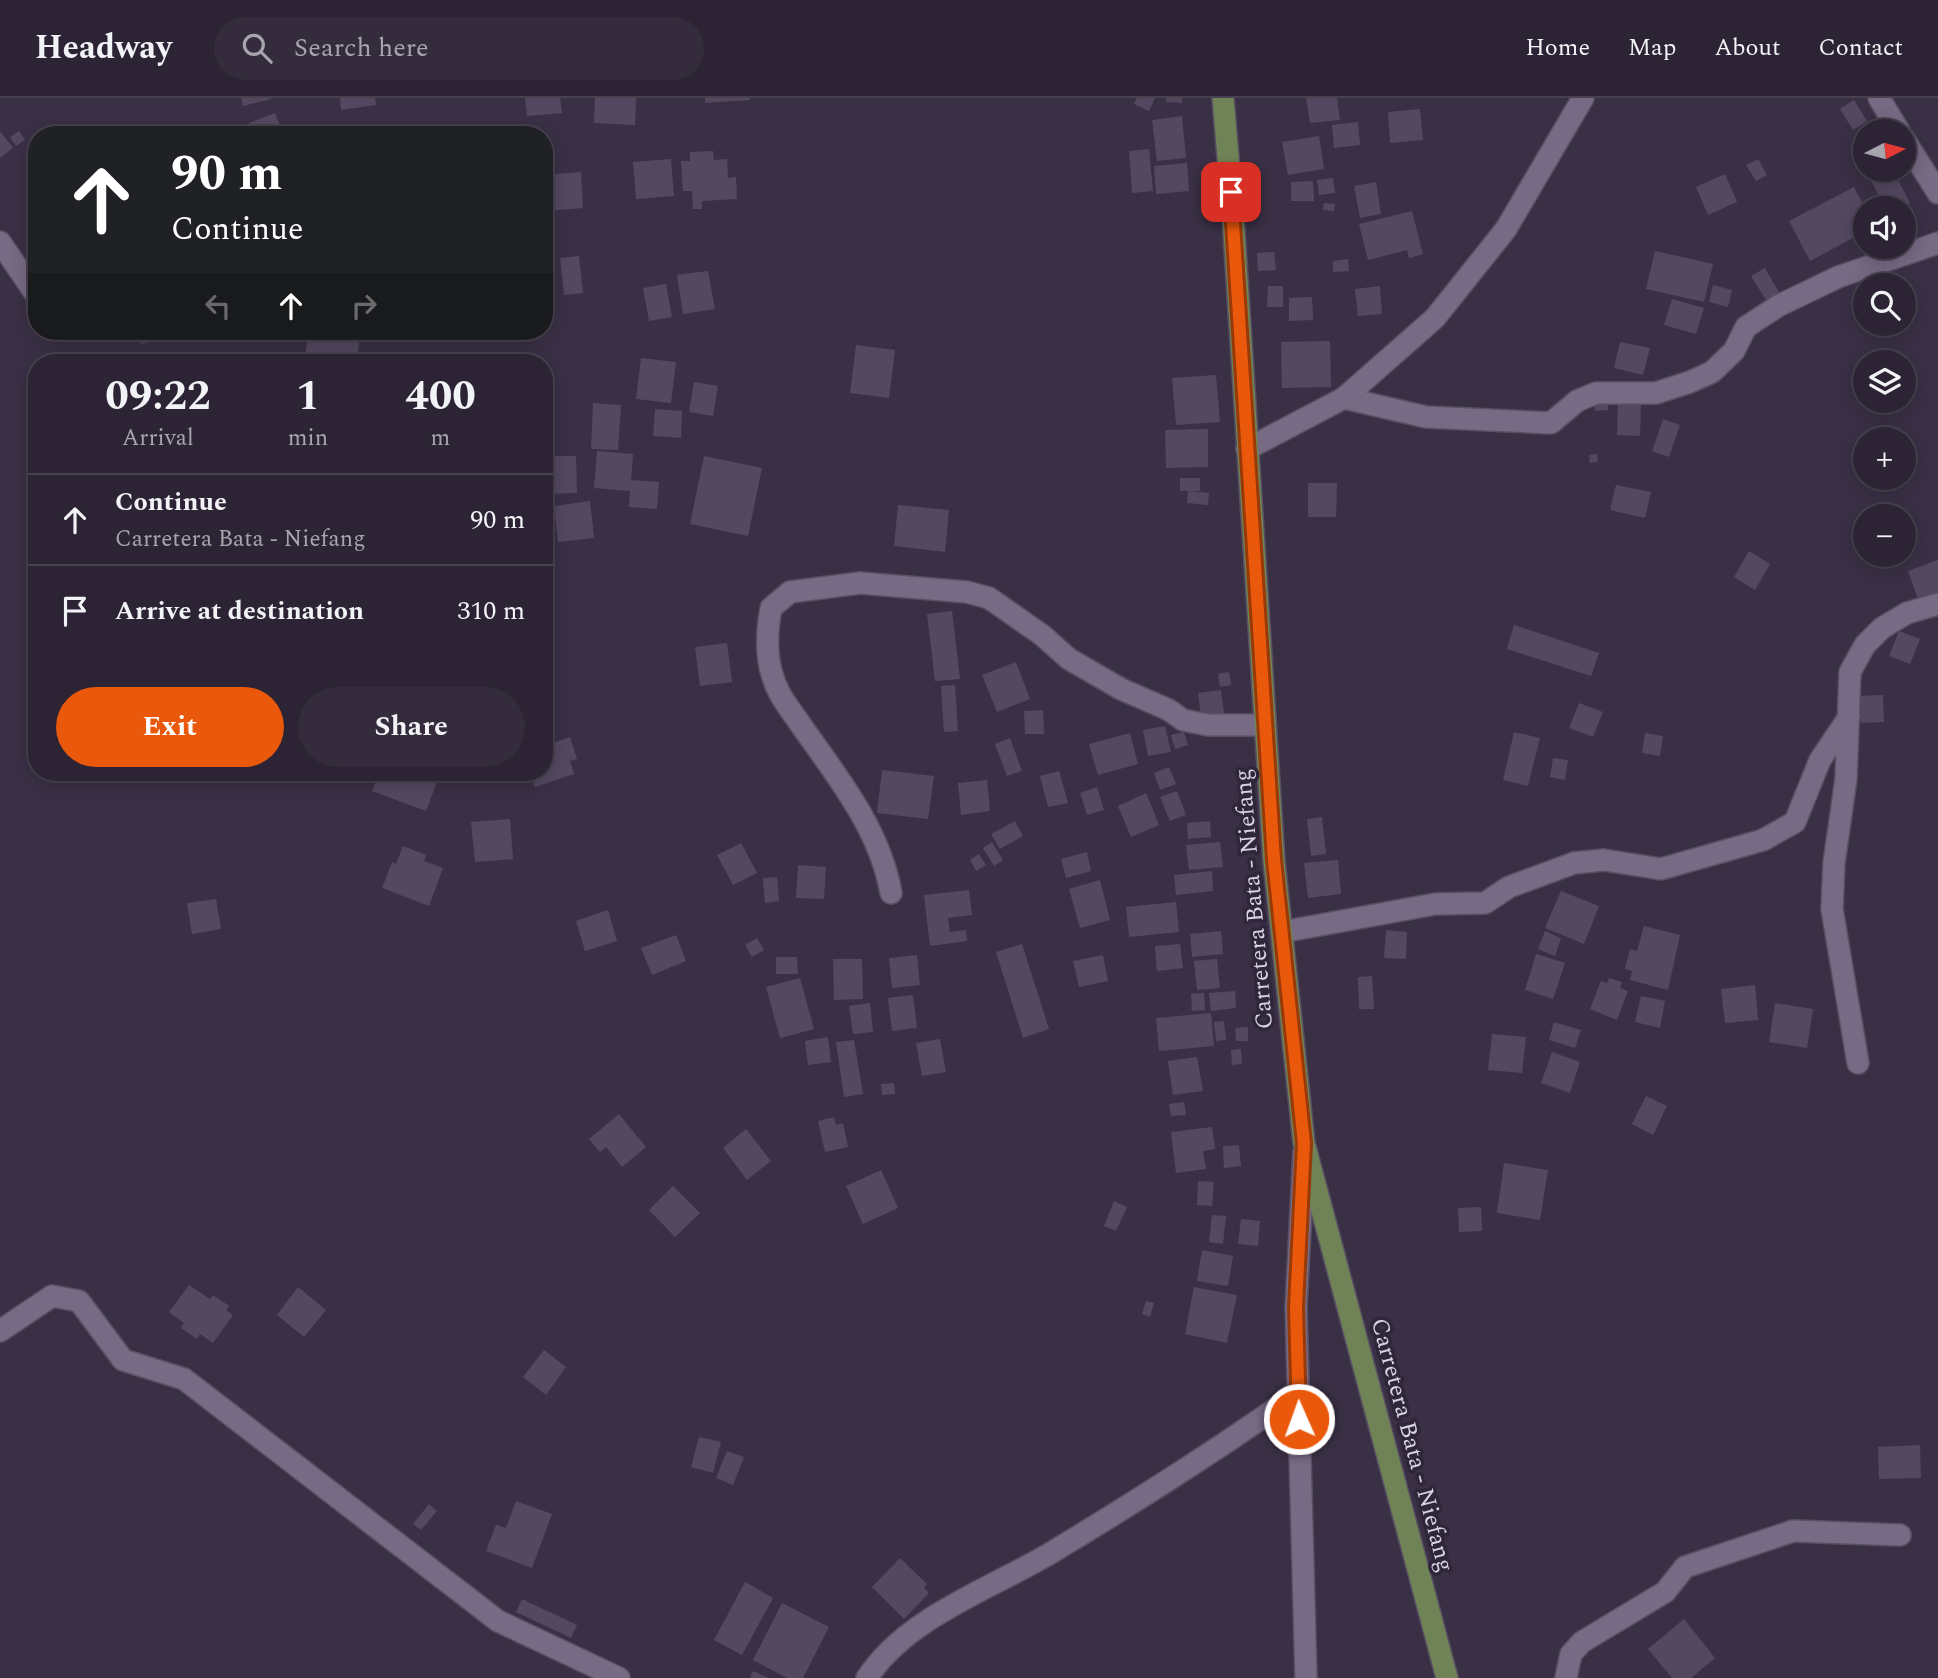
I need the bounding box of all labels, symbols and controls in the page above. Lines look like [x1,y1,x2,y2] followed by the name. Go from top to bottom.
[214,17,704,80] search box
[35,23,172,73] text: Headway
[294,28,429,68] text: Search here
[238,29,276,67] icon: search
[1525,30,1590,66] text: Home
[1628,30,1676,66] text: Map
[1714,30,1780,66] text: About
[1818,30,1903,66] text: Contact
[1853,119,1916,182] north arrow
[1853,119,1916,567] map controls
[171,137,282,212] text: 90 m
[56,154,147,245] icon: ahead
[1201,162,1261,222] pin
[1212,173,1250,211] icon: arrive
[1853,196,1916,259] button: sound
[171,205,304,254] text: Continue
[1853,273,1916,336] button: search
[199,287,237,325] icon: left
[272,287,310,325] icon: ahead
[345,287,383,325] icon: right
[1853,350,1916,413] button: layers
[105,365,211,428] text: 09:22
[296,365,320,428] text: 1
[405,365,476,428] text: 400
[122,421,194,456] text: Arrival
[288,421,328,456] text: min
[431,421,450,456] text: m
[1853,427,1916,490] button: +
[115,482,227,522] text: Continue
[470,500,525,540] text: 90 m
[56,501,94,539] icon: ahead
[1853,504,1916,567] button: −
[115,522,366,557] text: Carretera Bata - Niefang
[115,591,364,631] text: Arrive at destination
[457,591,525,631] text: 310 m
[56,592,94,630] icon: arrive
[56,687,284,767] button: Exit
[298,687,525,767] button: Share
[1225,767,1283,1031] street label: Carretera Bata - Niefang
[1361,1314,1463,1576] street label: Carretera Bata - Niefang
[1262,1382,1336,1456] position arrow

